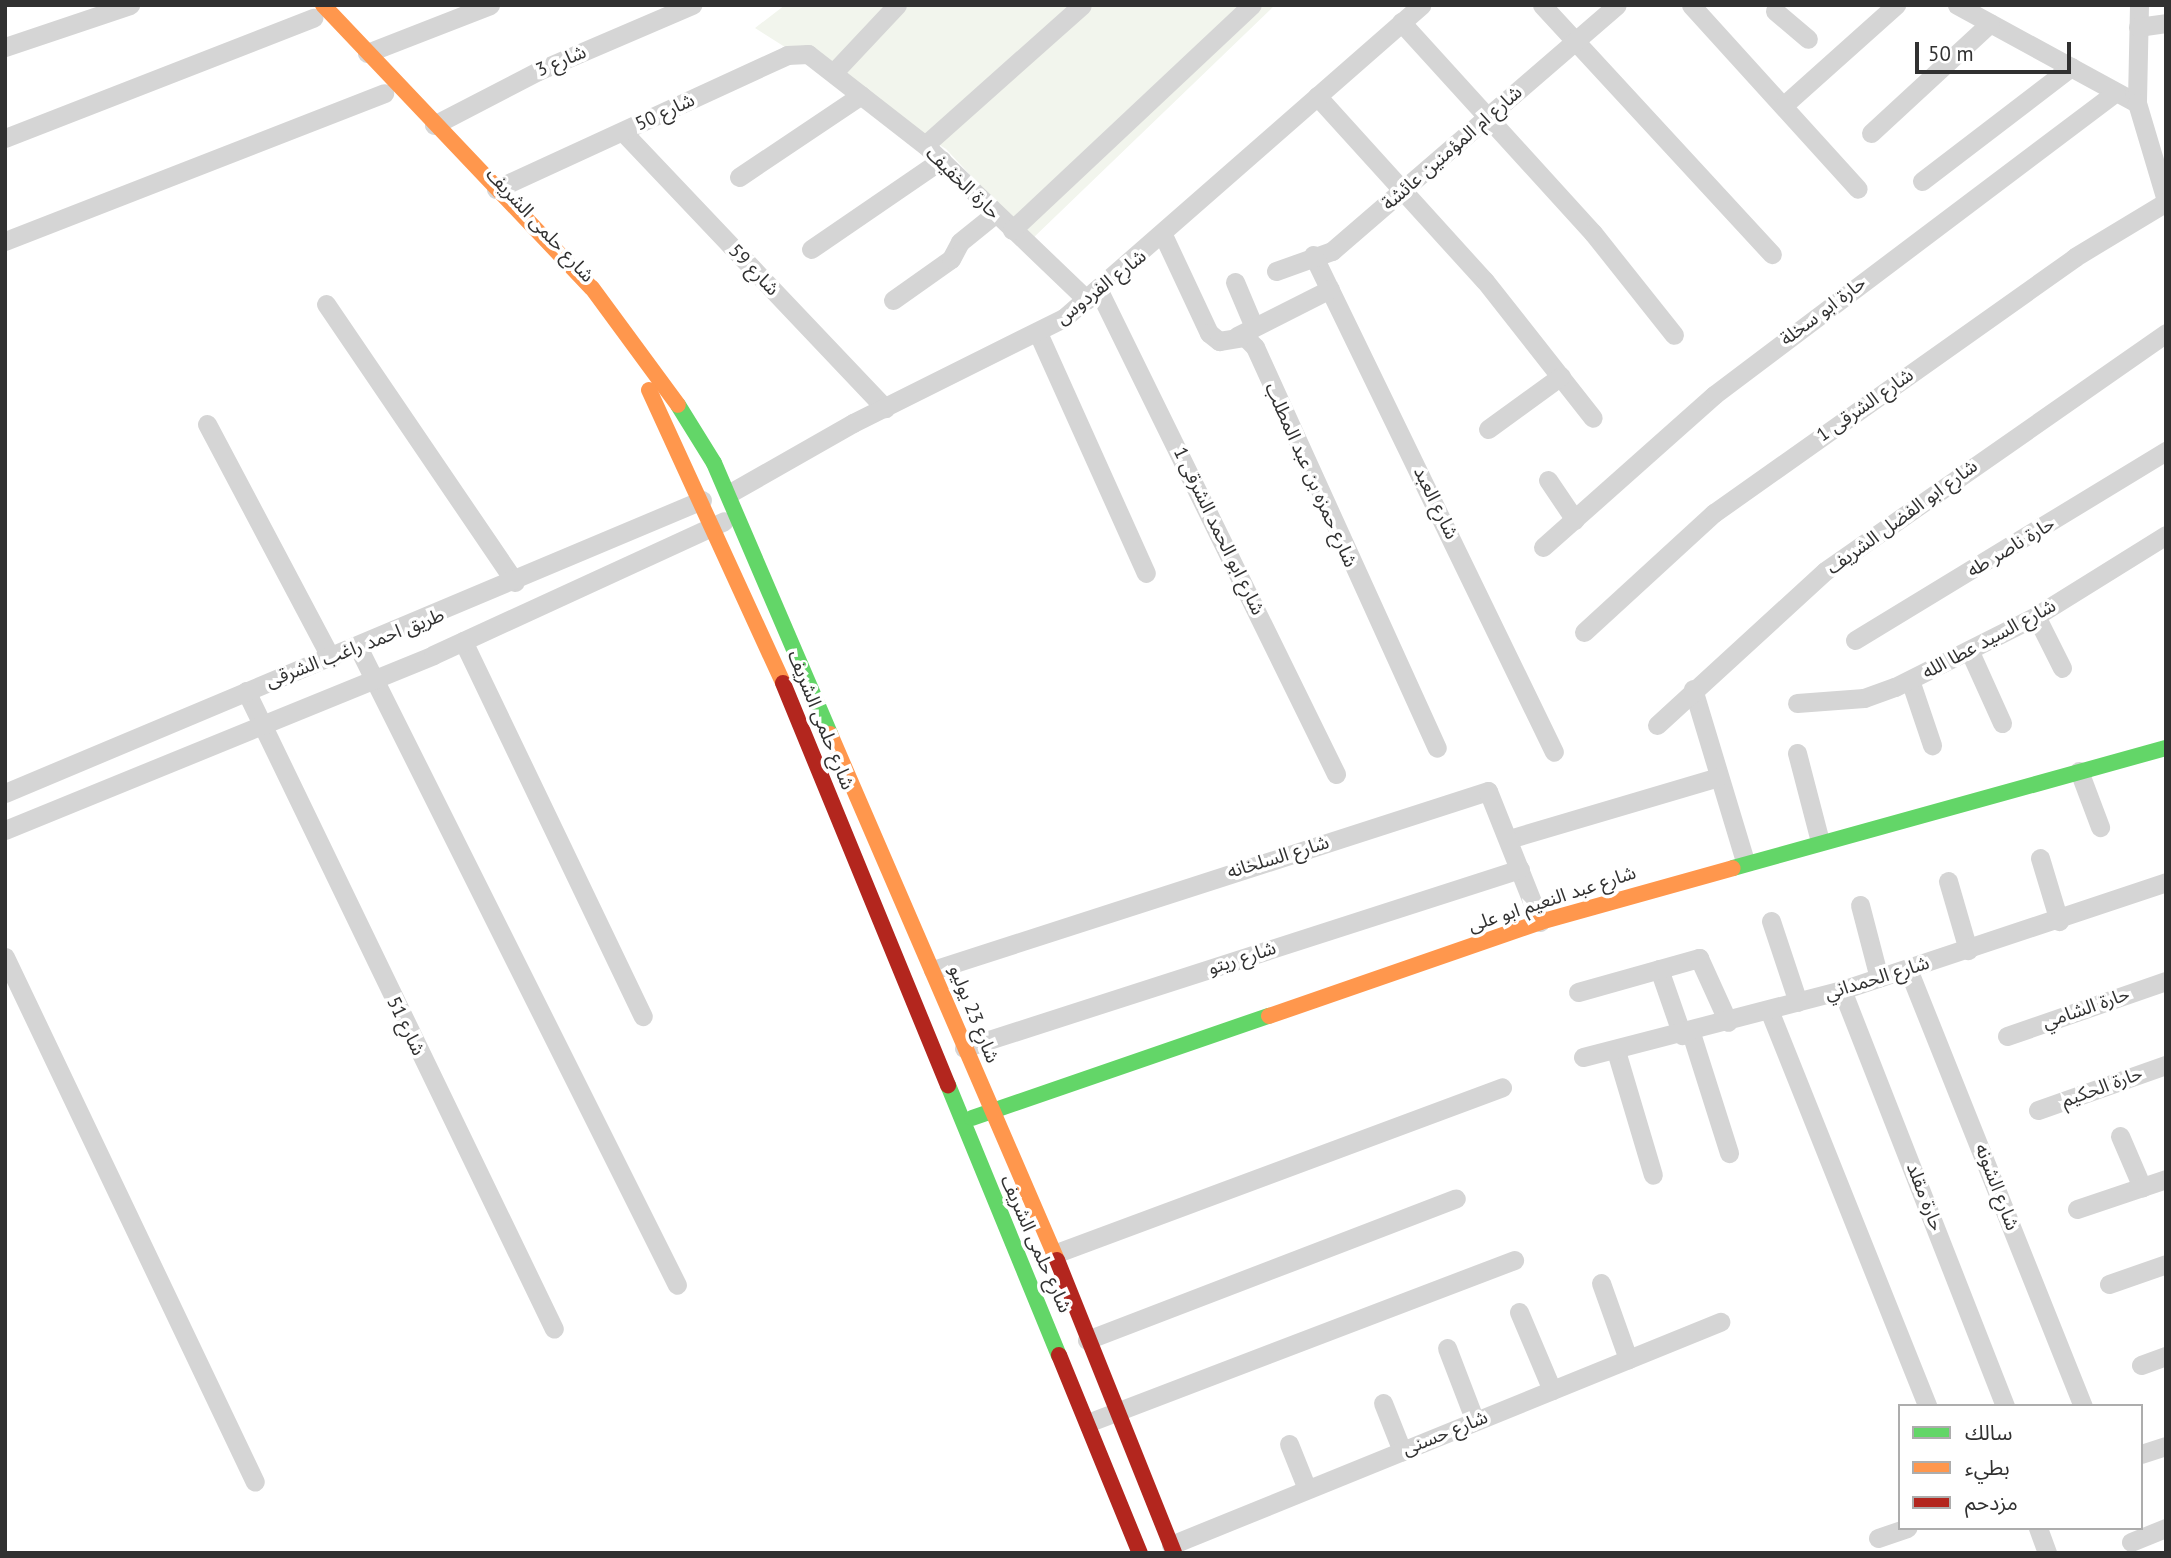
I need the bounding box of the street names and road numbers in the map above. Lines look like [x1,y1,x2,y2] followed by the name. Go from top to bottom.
[532,40,590,82] street label: شارع 3
[1377,81,1527,215] street label: شارع ام المؤمنين عائشة
[632,88,698,136] street label: شارع 50
[921,142,1005,224] street label: حارة الخفيف
[481,163,599,287] street label: شارع حلمى الشريف
[724,239,784,301] street label: شارع 59
[1051,245,1151,329] street label: شارع الفردوس
[1776,271,1870,351] street label: حارة ابو سخلة
[1812,363,1918,447] street label: شارع الشرقى 1
[1260,379,1362,571] street label: شارع حمزه بن عبد المطلب
[1168,443,1270,619] street label: شارع ابو الحمد الشرقى 1
[1822,455,1982,579] street label: شارع ابو الفضل الشريف
[1409,463,1463,543] street label: شارع العبد
[1963,512,2059,582] street label: حارة ناصر طه
[1918,594,2060,684] street label: شارع السيد عطا الله
[263,603,447,693] street label: طريق احمد راغب الشرقى
[783,647,859,793] street label: شارع حلمى الشريف
[1224,831,1332,883] street label: شارع السلخانه
[1465,861,1639,937] street label: شارع عبد النعيم ابو على
[1205,936,1279,980] street label: شارع ريتو
[1822,951,1932,1005] street label: شارع الحمداني
[944,962,1004,1066] street label: شارع 23 يوليو
[2039,982,2133,1034] street label: حارة الشامي
[382,993,430,1059] street label: شارع 51
[2058,1062,2146,1112] street label: حارة الحكيم
[1970,1140,2024,1234] street label: شارع الشونه
[1902,1160,1948,1234] street label: حارة مقلد
[995,1172,1077,1316] street label: شارع حلمى الشريف
[1399,1406,1491,1460] street label: شارع حسنى

